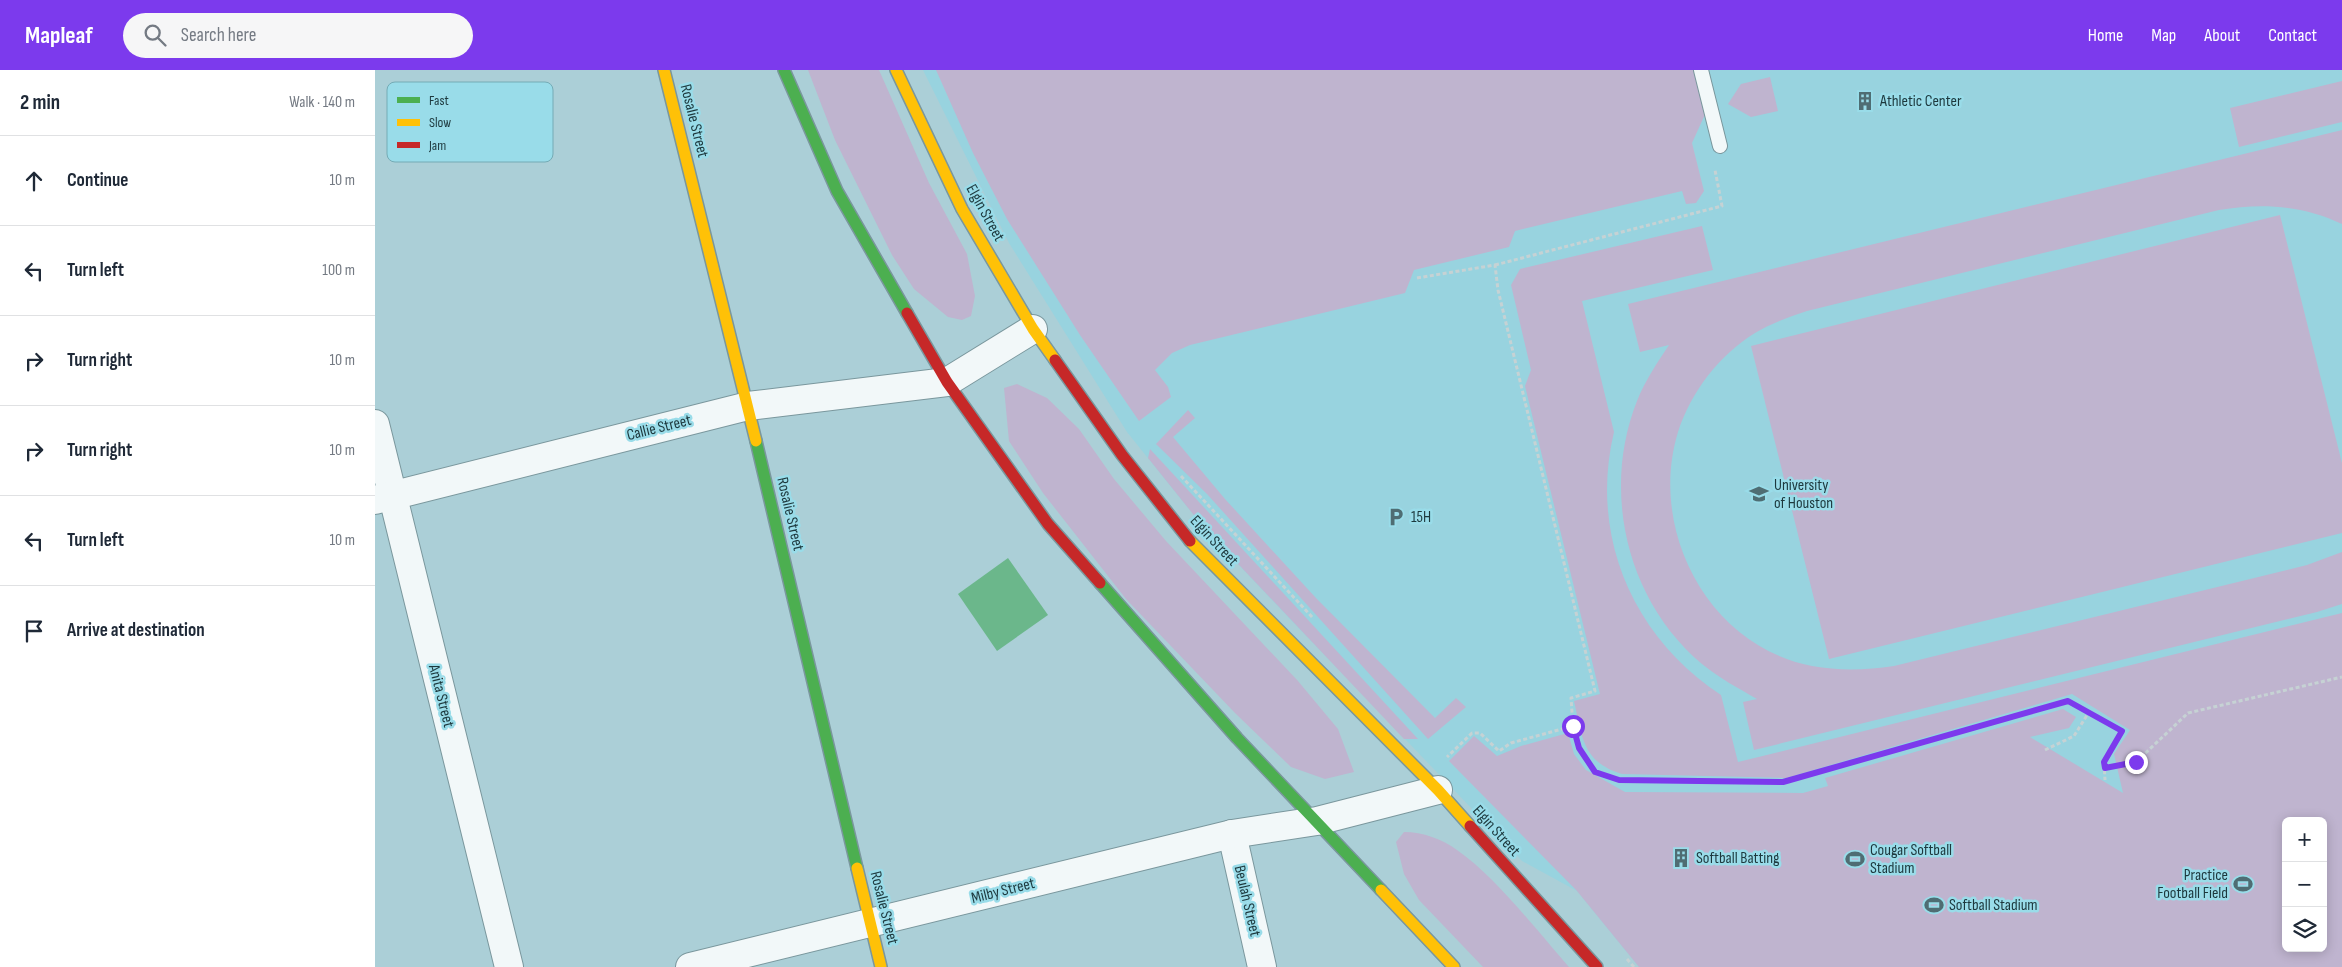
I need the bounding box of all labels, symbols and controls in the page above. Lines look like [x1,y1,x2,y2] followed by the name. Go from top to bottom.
[123,13,473,58] search box
[25,21,93,50] text: Mapleaf
[141,21,169,49] icon: search
[181,24,256,47] text: Search here
[2088,25,2123,46] text: Home
[2151,25,2176,46] text: Map
[2204,25,2240,46] text: About
[2268,25,2317,46] text: Contact
[387,82,553,162] legend
[676,82,712,160] street label: Rosalie Street
[20,90,60,115] text: 2 min
[1854,90,1876,112] building icon: Athletic Center
[429,92,449,109] text: Fast
[1879,92,1962,111] place label: Athletic Center
[289,93,355,112] text: Walk · 140 m
[429,114,451,131] text: Slow
[428,137,446,154] text: Jam
[20,167,48,195] icon: ahead
[67,169,128,192] text: Continue
[329,171,355,190] text: 10 m
[962,181,1008,245] street label: Elgin Street
[20,257,48,285] icon: left
[67,259,124,282] text: Turn left
[322,261,355,280] text: 100 m
[20,347,48,375] icon: right
[67,349,132,372] text: Turn right
[329,351,355,370] text: 10 m
[625,411,693,445] street label: Callie Street
[20,437,48,465] icon: right
[67,439,132,462] text: Turn right
[329,441,355,460] text: 10 m
[772,475,808,553] street label: Rosalie Street
[1774,476,1833,513] place label: University of Houston
[1748,483,1770,505] school or university icon: University of Houston
[1385,506,1407,528] parking icon: 15H
[1411,508,1431,527] place label: 15H
[1186,512,1242,570] street label: Elgin Street
[20,527,48,555] icon: left
[67,529,124,552] text: Turn left
[329,531,355,550] text: 10 m
[20,617,48,645] icon: arrive
[67,619,205,642] text: Arrive at destination
[424,662,458,730] street label: Anita Street
[1562,715,1585,738] route start
[2125,751,2148,774] route end
[1468,802,1524,861] street label: Elgin Street
[2282,817,2327,952] map controls
[2282,817,2327,862] button: +
[1870,841,1952,878] place label: Cougar Softball Stadium
[1670,847,1692,869] building icon: Softball Batting
[1844,848,1866,870] sports icon: Cougar Softball Stadium
[1696,849,1780,868] place label: Softball Batting
[2282,862,2327,907] button: −
[1230,864,1264,939] street label: Beulah Street
[2157,866,2228,903] place label: Practice Football Field
[866,869,902,947] street label: Rosalie Street
[2232,873,2254,895] sports icon: Practice Football Field
[969,874,1037,908] street label: Milby Street
[1923,894,1945,916] sports icon: Softball Stadium
[1949,896,2038,915] place label: Softball Stadium
[2282,907,2327,952] button: layers

